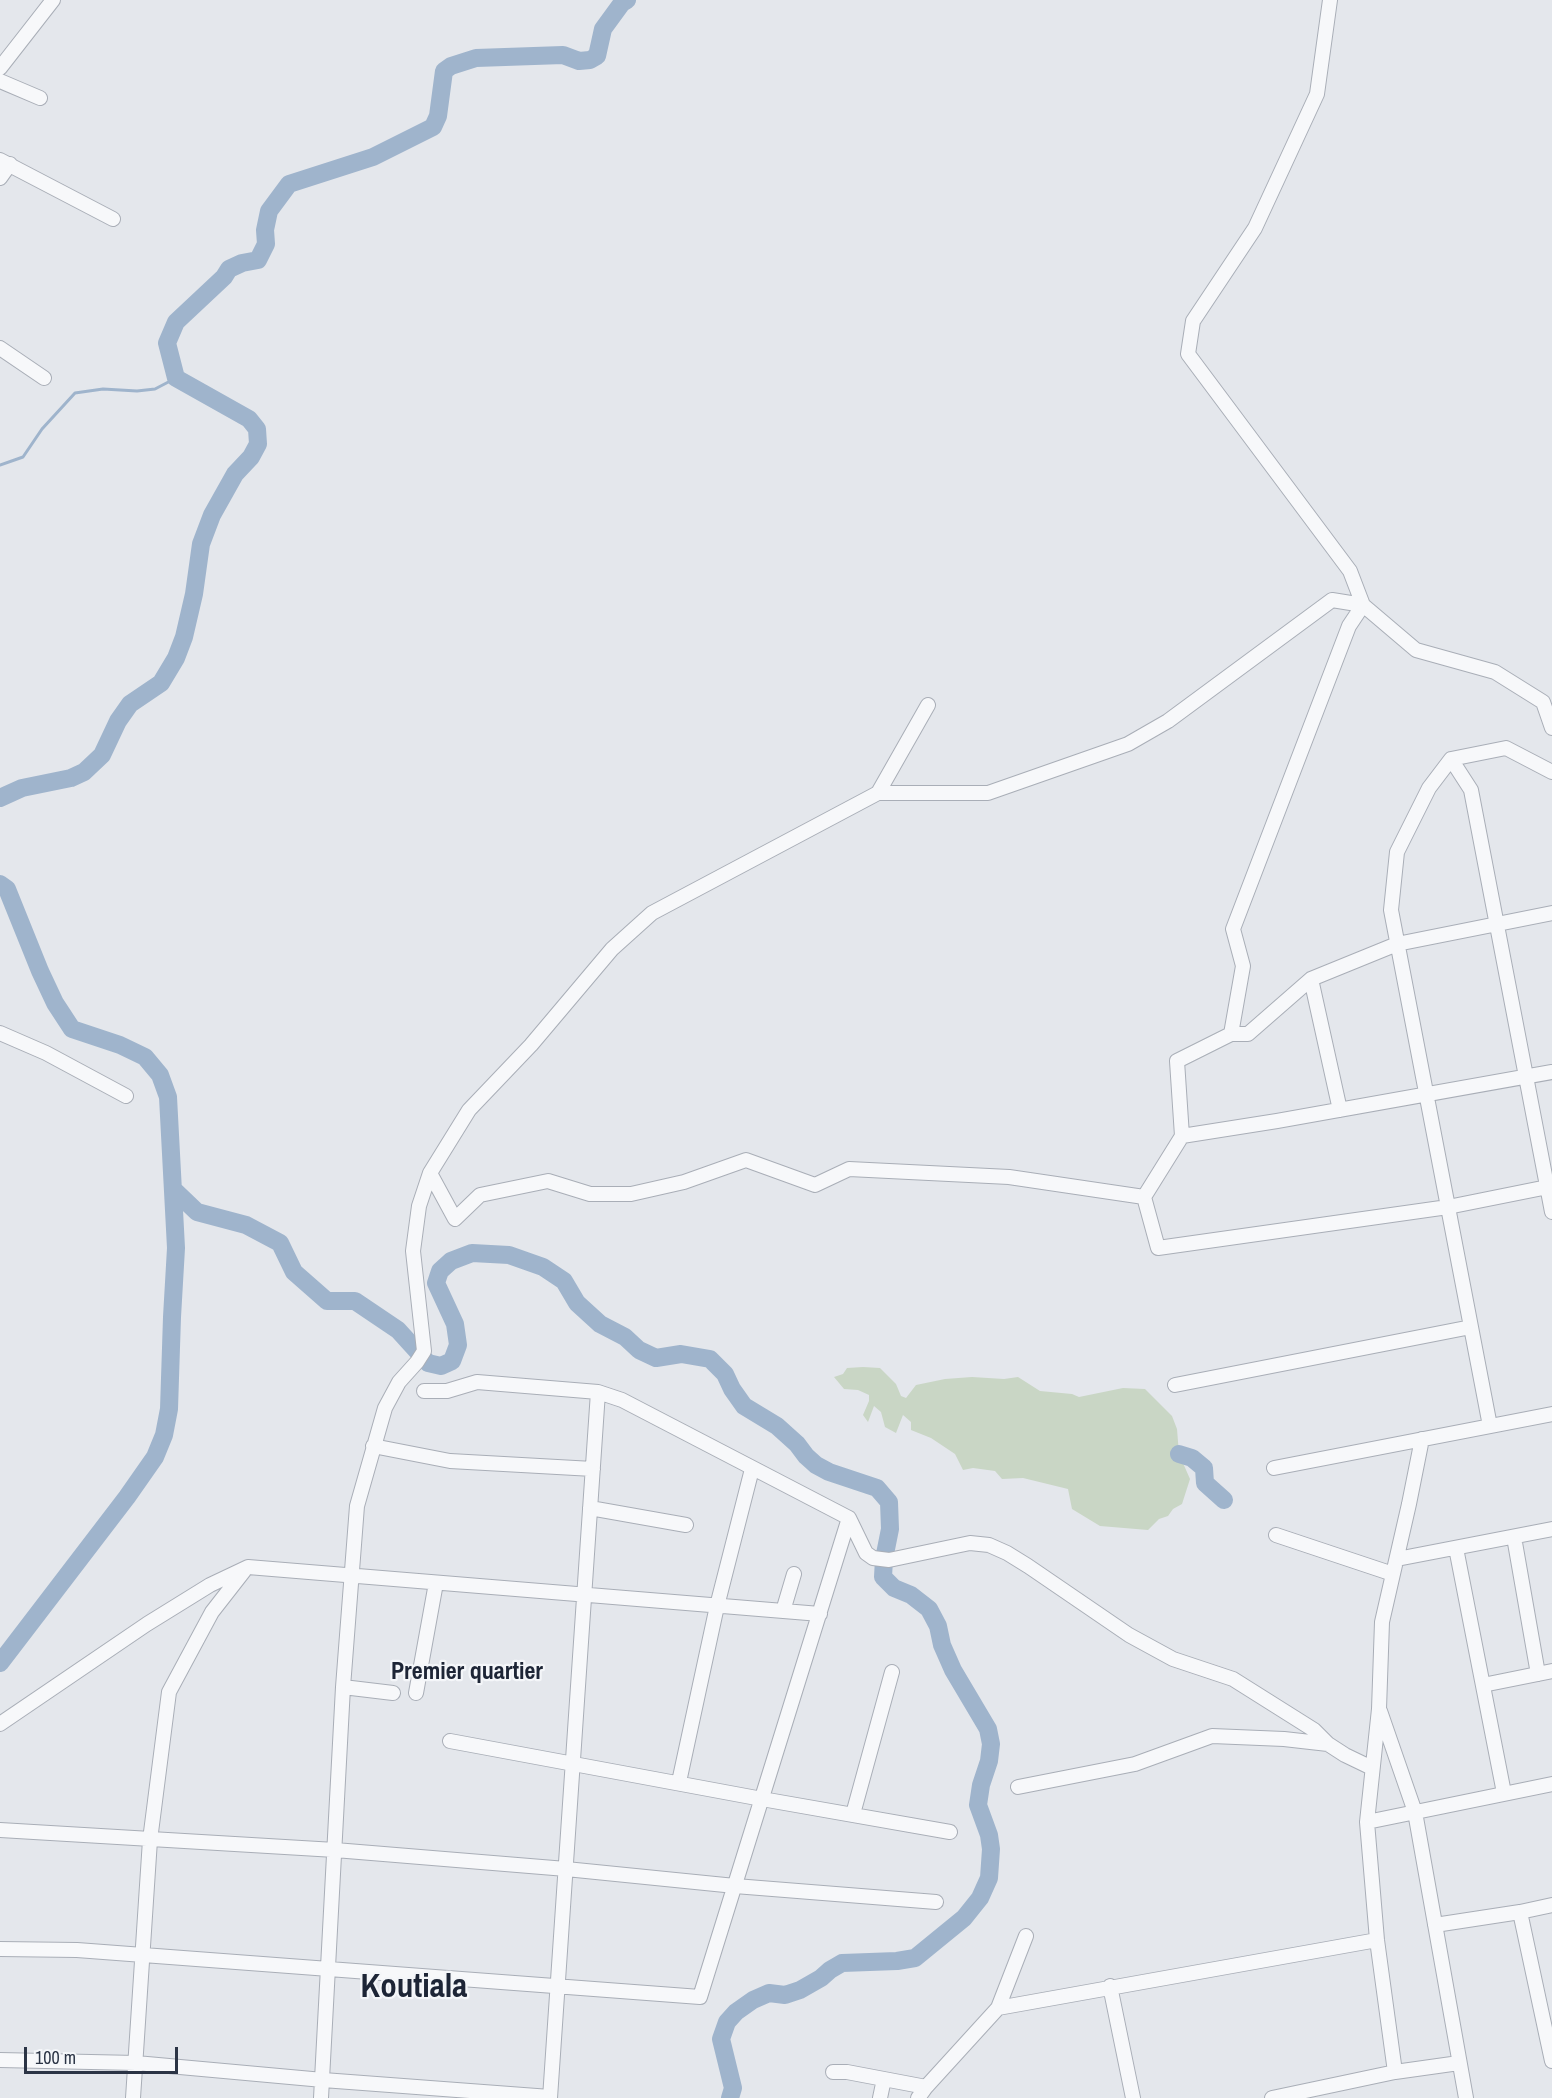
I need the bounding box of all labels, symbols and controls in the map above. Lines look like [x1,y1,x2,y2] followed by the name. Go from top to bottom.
[391,1659,543,1687] district label: Premier quartier
[361,1968,467,2008] district label: Koutiala
[27,2035,182,2073] scale bar
[35,2045,76,2070] text: 100 m

